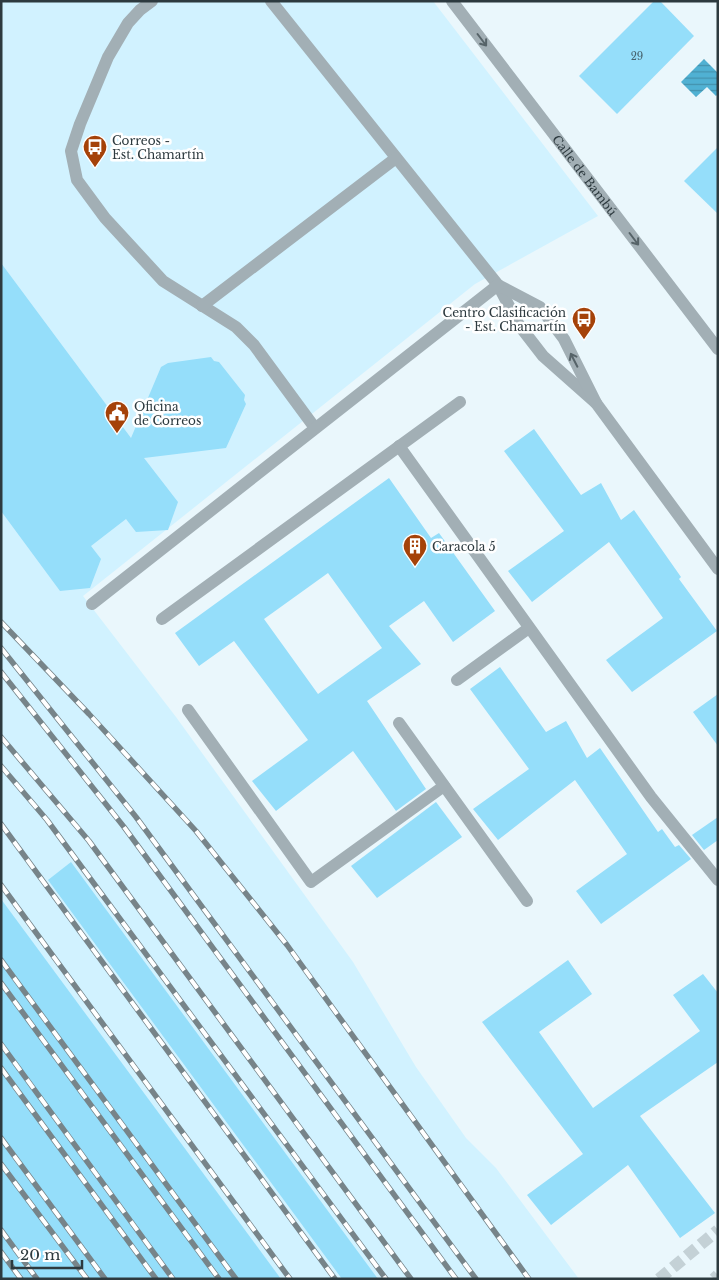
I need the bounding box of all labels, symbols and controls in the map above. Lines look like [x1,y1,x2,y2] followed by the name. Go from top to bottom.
[477,33,487,47] one-way arrow
[631,50,643,63] house number: 29
[549,132,621,218] street label: Calle de Bambú
[112,133,204,162] place label: Correos - Est. Chamartín
[82,134,108,168] bus stop icon: Correos - Est. Chamartín
[628,232,639,245] one-way arrow
[443,305,566,334] place label: Centro Clasificación - Est. Chamartín
[571,306,597,340] bus stop icon: Centro Clasificación - Est. Chamartín
[569,353,578,368] one-way arrow
[134,399,201,428] place label: Oficina de Correos
[104,400,130,434] public building icon: Oficina de Correos
[402,533,428,567] building icon: Caracola 5
[432,539,496,554] place label: Caracola 5
[12,1238,82,1270] scale bar
[20,1245,60,1264] text: 20 m

